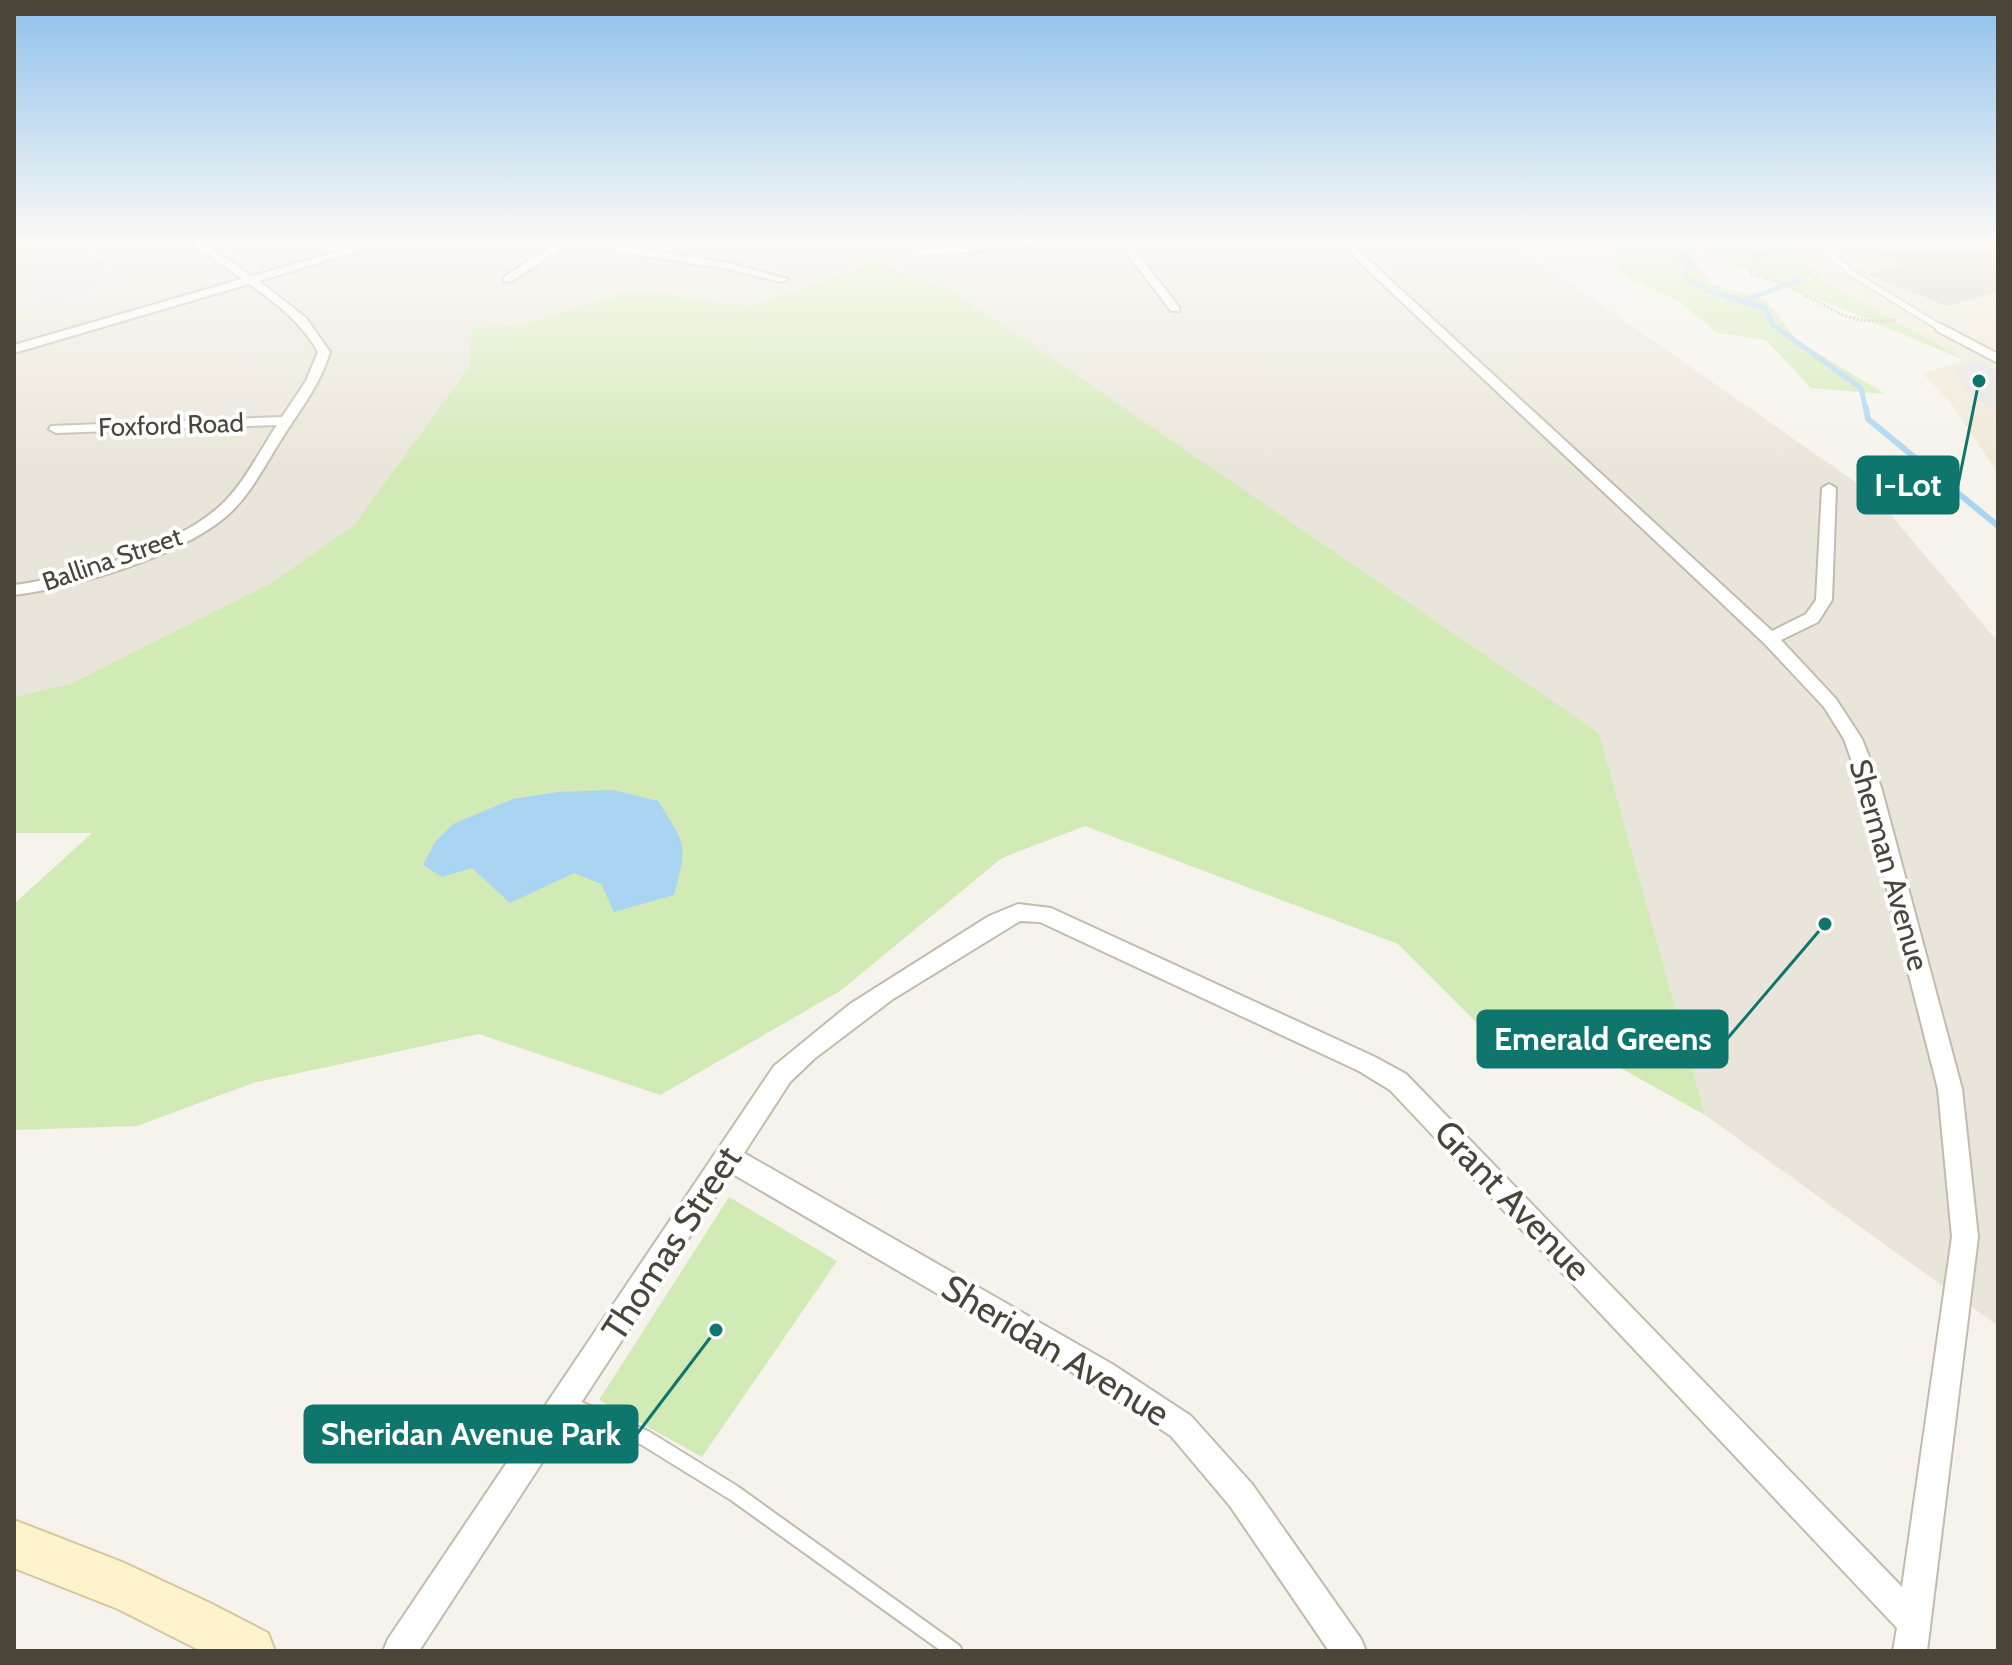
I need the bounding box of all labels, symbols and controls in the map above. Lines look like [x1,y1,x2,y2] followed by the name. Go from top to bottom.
[98,406,244,444] street label: Foxford Road
[1858,457,1958,513] callout: I-Lot
[1874,465,1942,504] text: I-Lot
[38,520,186,598] street label: Ballina Street
[1842,755,1937,975] street label: Sherman Avenue
[1478,1011,1727,1067] callout: Emerald Greens
[1494,1019,1712,1058] text: Emerald Greens
[1425,1110,1601,1290] street label: Grant Avenue
[592,1138,750,1348] street label: Thomas Street
[934,1265,1178,1435] street label: Sheridan Avenue
[305,1406,637,1462] callout: Sheridan Avenue Park
[321,1414,622,1453] text: Sheridan Avenue Park

